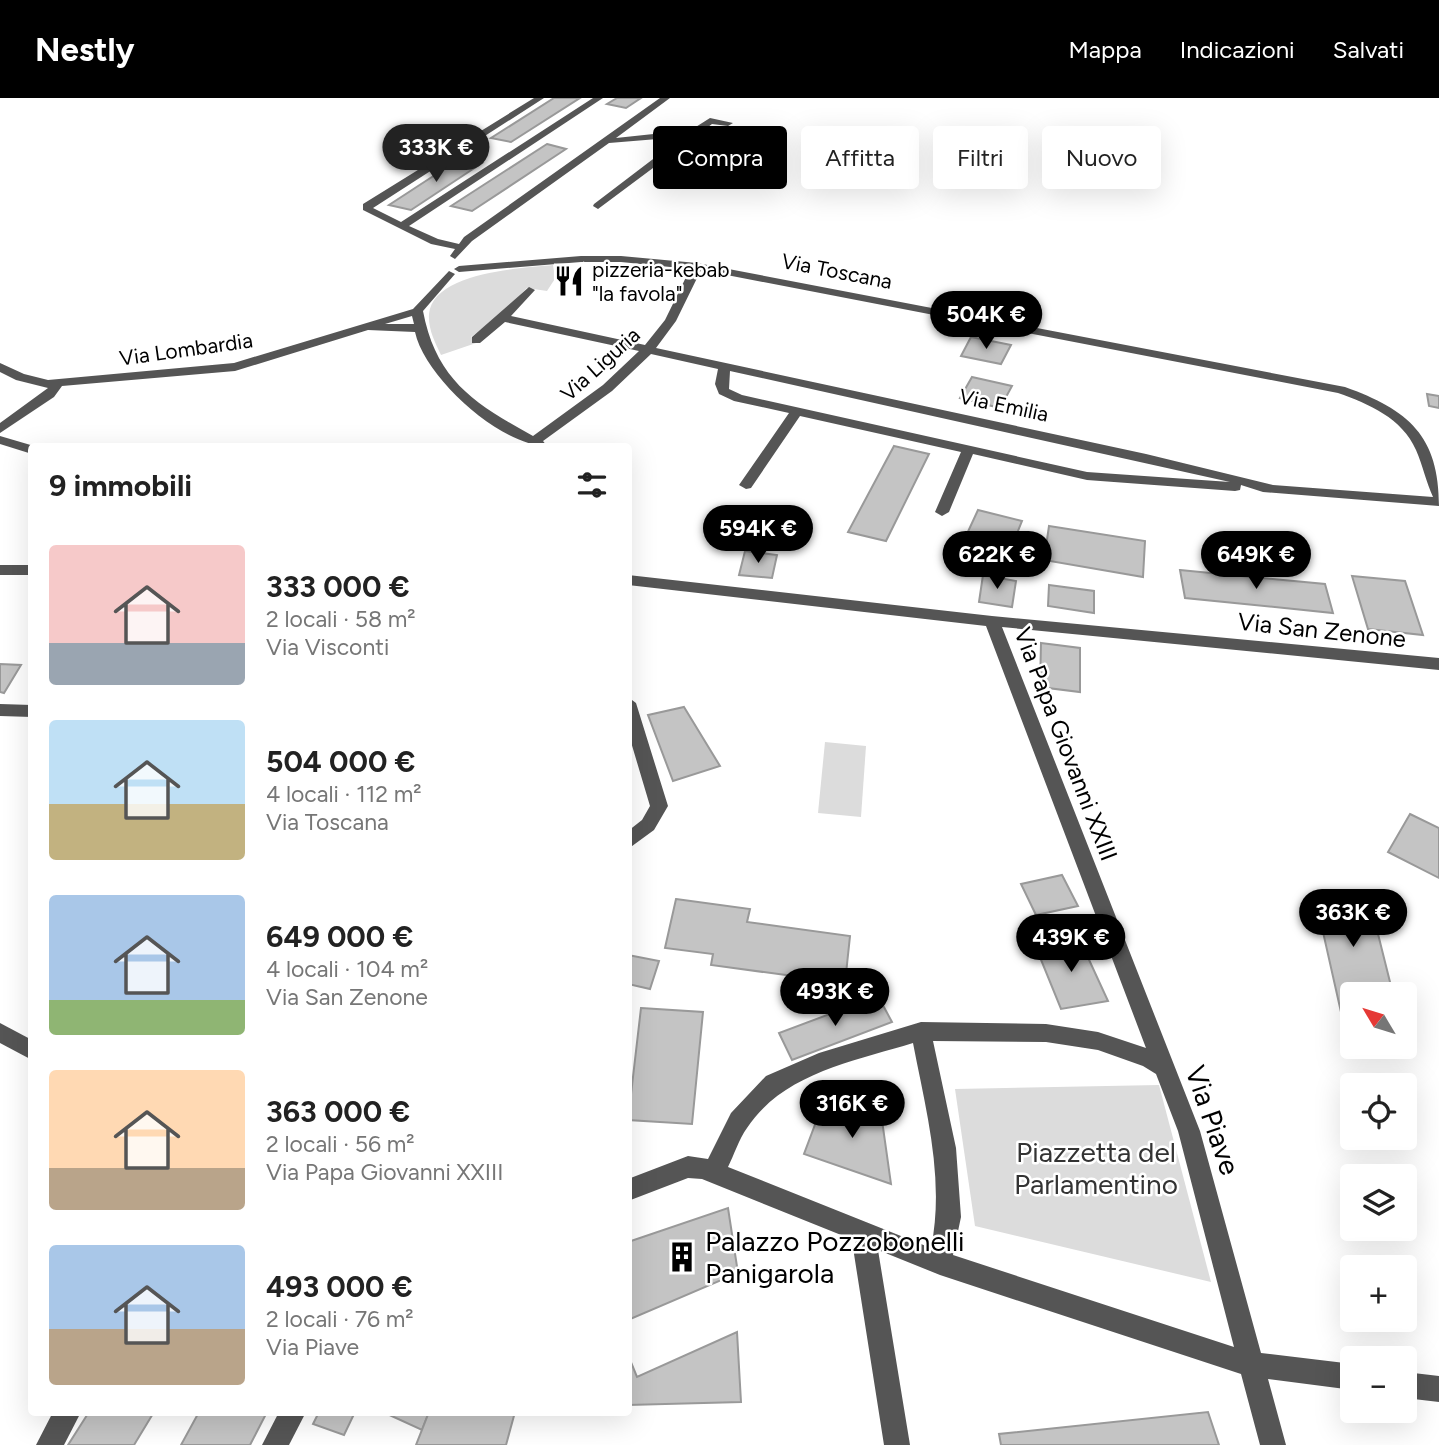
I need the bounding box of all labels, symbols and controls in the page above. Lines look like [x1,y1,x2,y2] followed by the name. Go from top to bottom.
[35,30,135,69] text: Nestly
[1069,35,1142,64] text: Mappa
[1180,35,1295,64] text: Indicazioni
[1333,35,1404,64] text: Salvati
[379,125,493,184] pin: 333K €
[653,126,787,189] chip: Compra
[801,126,919,189] chip: Affitta
[933,126,1028,189] chip: Filtri
[1042,126,1161,189] chip: Nuovo
[398,133,474,161] text: 333K €
[780,248,894,294] street label: Via Toscana
[592,257,730,306] place label: pizzeria-kebab "la favola"
[552,264,586,298] restaurant icon: pizzeria-kebab "la favola"
[929,292,1043,351] pin: 504K €
[946,300,1026,328] text: 504K €
[555,322,645,406] street label: Via Liguria
[118,327,254,371] street label: Via Lombardia
[957,383,1051,427] street label: Via Emilia
[573,466,611,504] icon: filters
[49,467,192,504] text: 9 immobili
[701,505,815,565] pin: 594K €
[719,514,797,542] text: 594K €
[940,532,1054,591] pin: 622K €
[1199,532,1313,591] pin: 649K €
[959,540,1035,568] text: 622K €
[1217,540,1295,568] text: 649K €
[266,568,410,605] text: 333 000 €
[105,573,189,657] icon: home
[266,605,416,633] text: 2 locali · 58 m²
[1236,607,1408,653] street label: Via San Zenone
[1008,623,1124,865] street label: Via Papa Giovanni XXIII
[266,633,389,661] text: Via Visconti
[266,743,415,780] text: 504 000 €
[105,748,189,832] icon: home
[266,780,422,808] text: 4 locali · 112 m²
[266,808,389,836] text: Via Toscana
[1296,890,1410,949] pin: 363K €
[1315,898,1391,926] text: 363K €
[1014,914,1128,974] pin: 439K €
[266,918,413,955] text: 649 000 €
[105,923,189,1007] icon: home
[1032,923,1110,951] text: 439K €
[266,955,428,983] text: 4 locali · 104 m²
[778,968,892,1028] pin: 493K €
[796,977,874,1005] text: 493K €
[1340,982,1418,1059] north arrow
[1340,982,1417,1423] map controls
[266,983,428,1011] text: Via San Zenone
[1178,1061,1248,1179] street label: Via Piave
[1340,1073,1417,1150] button: locate
[795,1080,909,1140] pin: 316K €
[816,1089,888,1117] text: 316K €
[266,1093,410,1130] text: 363 000 €
[105,1098,189,1182] icon: home
[266,1130,415,1158] text: 2 locali · 56 m²
[1014,1135,1178,1201] park label: Piazzetta del Parlamentino
[266,1158,503,1186] text: Via Papa Giovanni XXIII
[1340,1164,1417,1241] button: layers
[705,1224,965,1290] place label: Palazzo Pozzobonelli Panigarola
[665,1240,699,1274] building icon: Palazzo Pozzobonelli Panigarola
[1340,1255,1417,1332] button: +
[266,1268,413,1305] text: 493 000 €
[105,1273,189,1357] icon: home
[266,1305,414,1333] text: 2 locali · 76 m²
[266,1333,359,1361] text: Via Piave
[1340,1346,1417,1423] button: −

